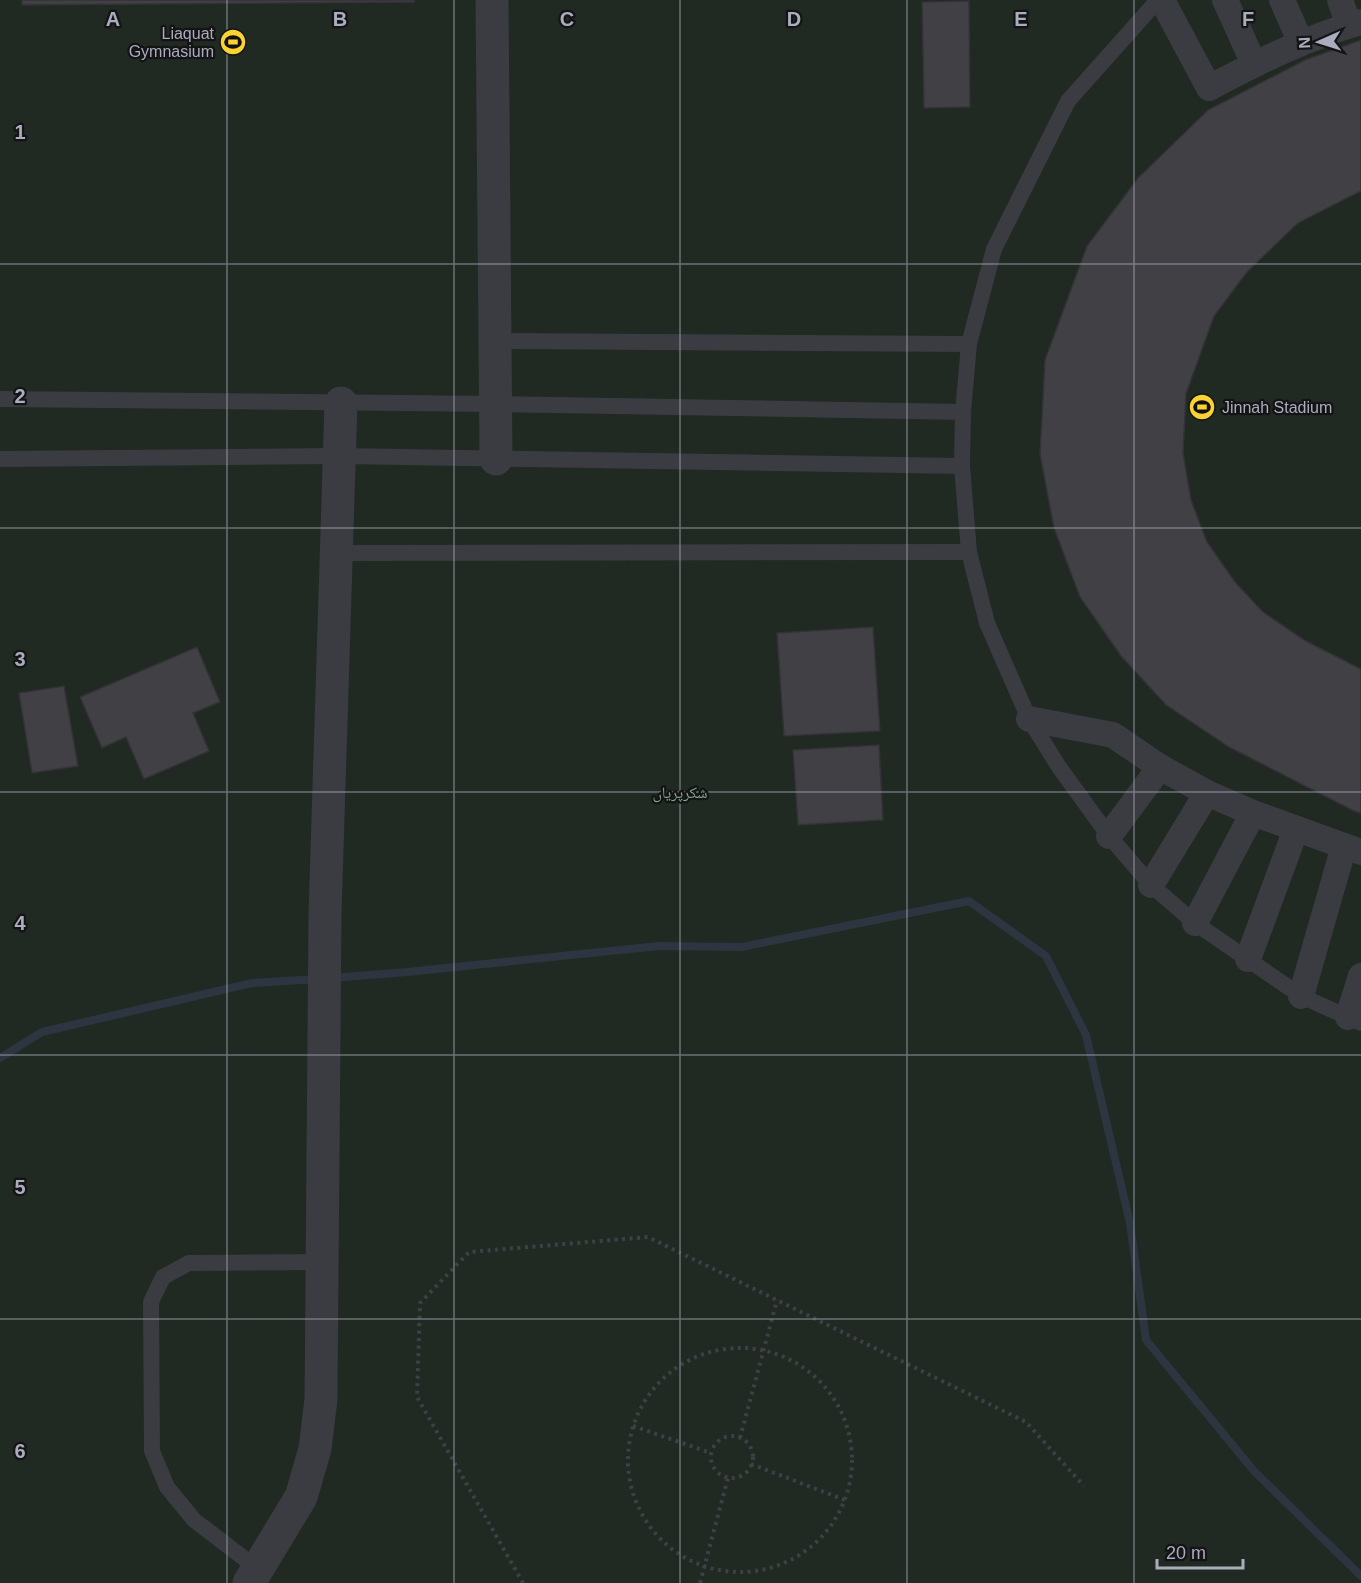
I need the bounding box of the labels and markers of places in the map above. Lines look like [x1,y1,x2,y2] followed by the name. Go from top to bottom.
[129,25,215,60] place label: Liaquat Gymnasium
[218,27,248,57] sports icon: Liaquat Gymnasium
[1187,392,1217,422] sports icon: Jinnah Stadium
[1222,399,1332,416] place label: Jinnah Stadium

